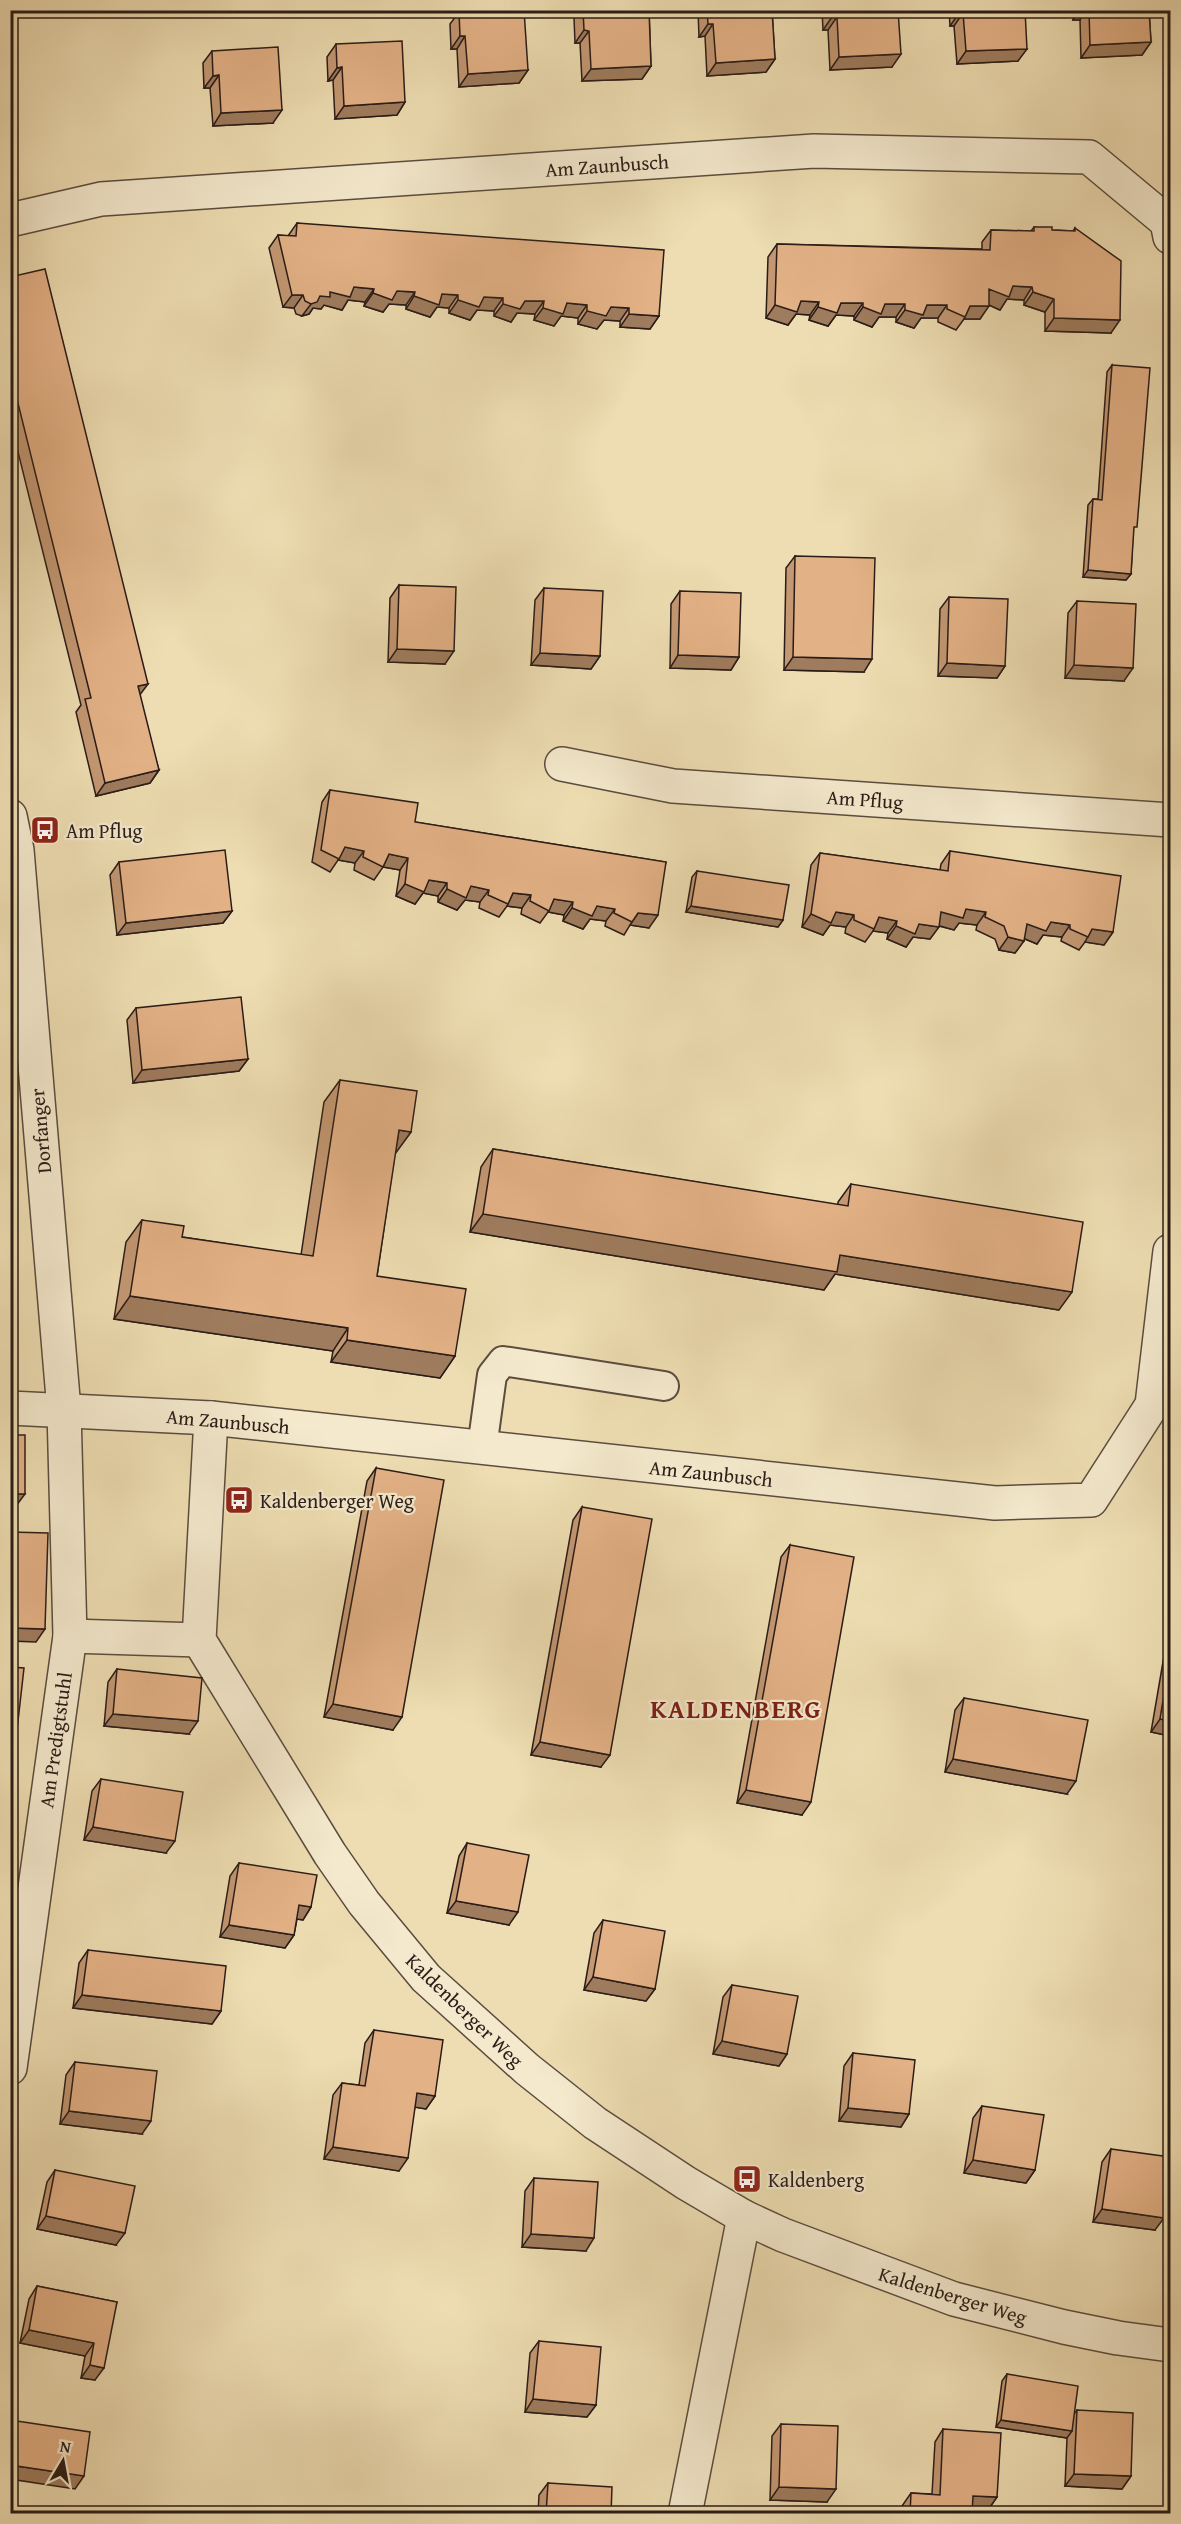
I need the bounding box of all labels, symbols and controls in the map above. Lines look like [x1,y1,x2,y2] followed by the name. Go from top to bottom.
[544,146,670,184] street label: Am Zaunbusch
[826,782,904,816] street label: Am Pflug
[29,814,61,846] bus stop icon: Am Pflug
[66,816,142,845] place label: Am Pflug
[22,1087,58,1175] street label: Dorfanger
[165,1401,291,1441] street label: Am Zaunbusch
[648,1452,774,1494] street label: Am Zaunbusch
[223,1484,255,1516] bus stop icon: Kaldenberger Weg
[260,1486,414,1515] place label: Kaldenberger Weg
[31,1670,79,1810] street label: Am Predigtstuhl
[650,1689,822,1728] district label: KALDENBERG
[400,1946,530,2074] street label: Kaldenberger Weg
[731,2163,763,2195] bus stop icon: Kaldenberg
[768,2165,864,2194] place label: Kaldenberg
[875,2259,1031,2331] street label: Kaldenberger Weg
[33,2431,93,2491] north arrow
[58,2433,73,2459] text: N

